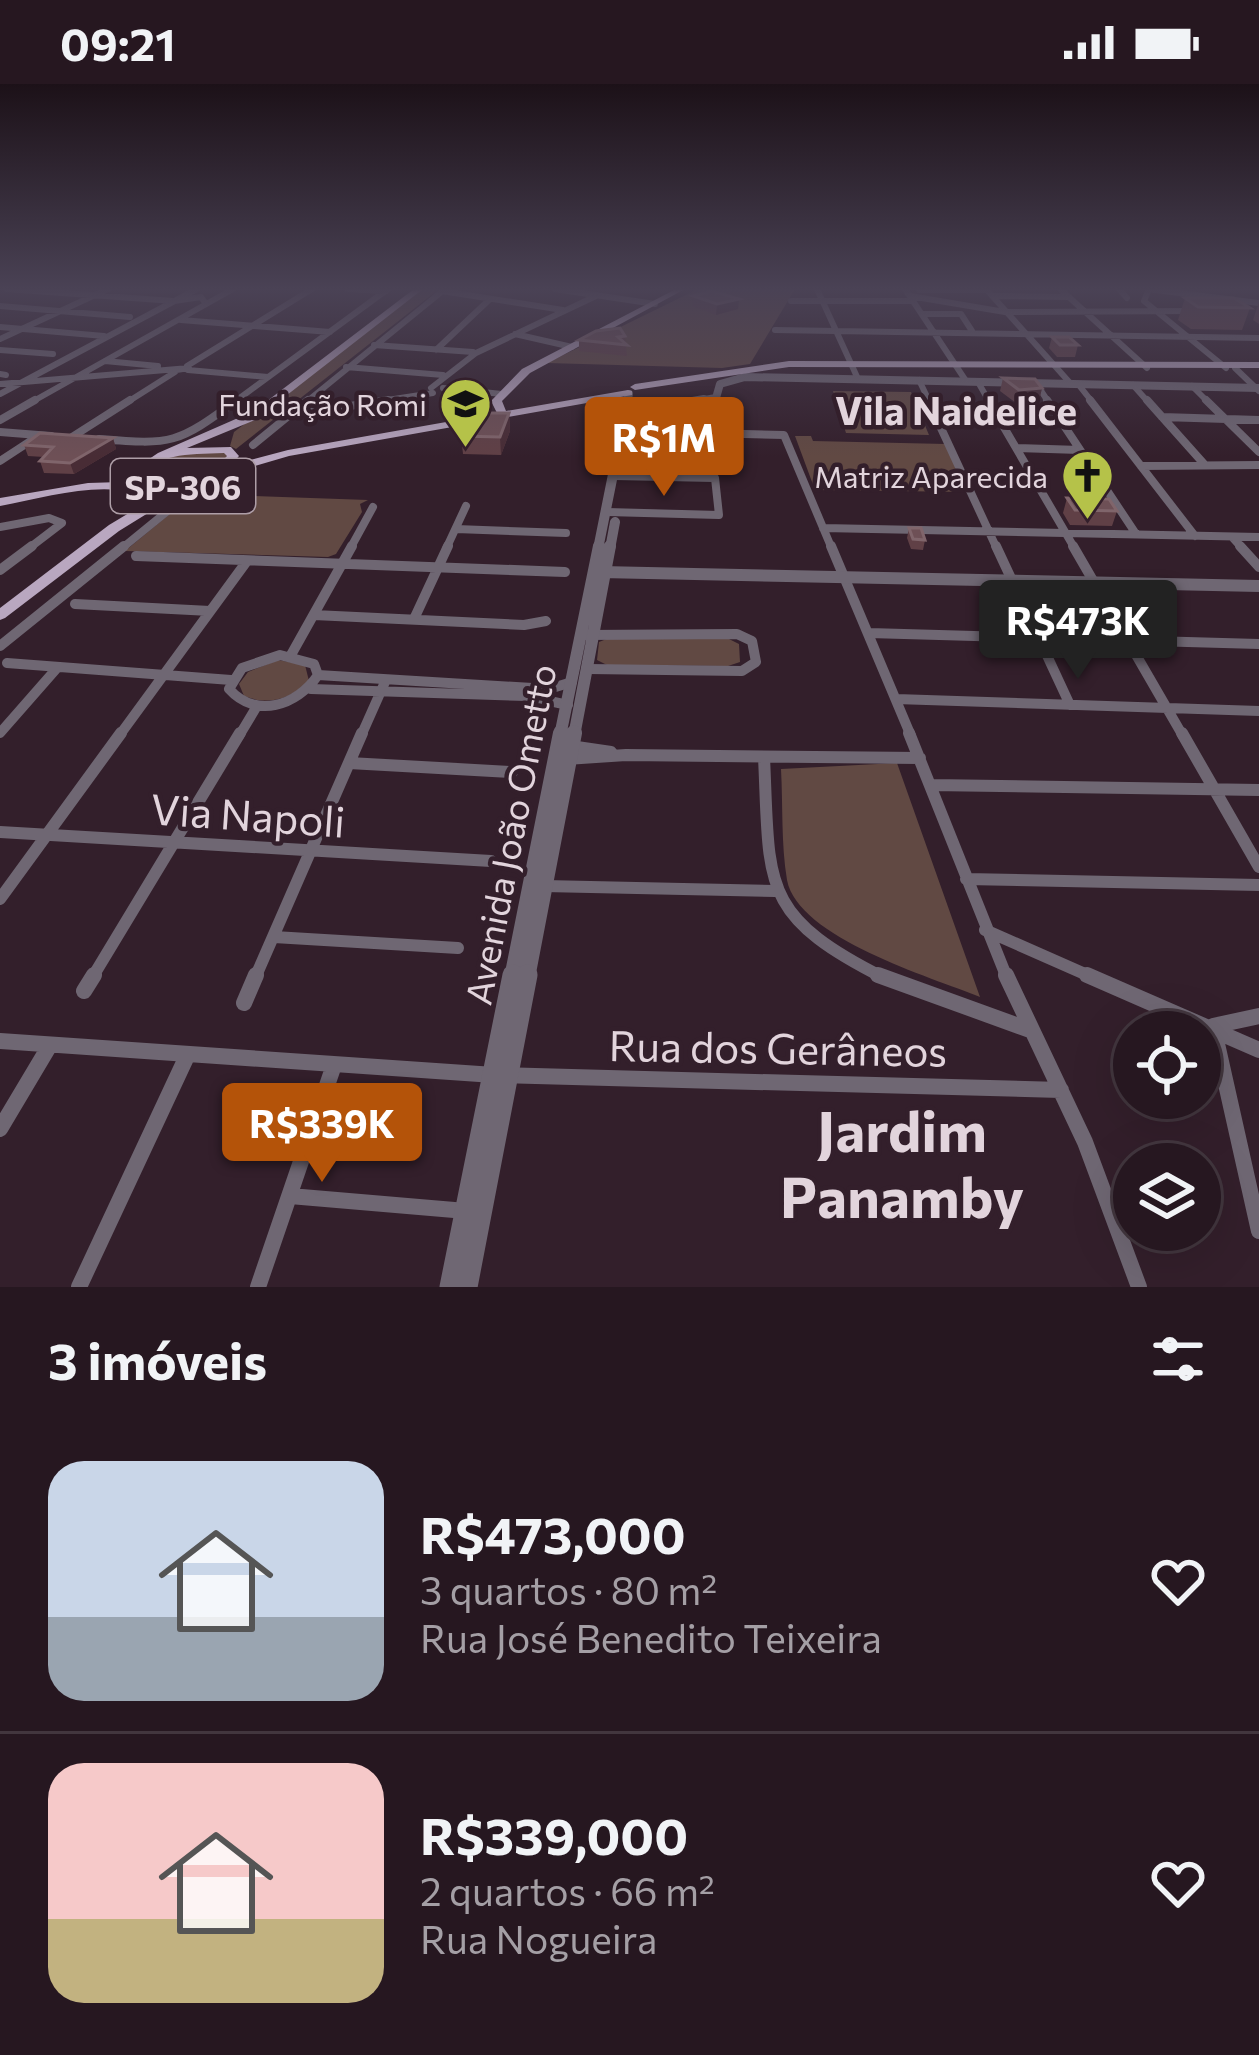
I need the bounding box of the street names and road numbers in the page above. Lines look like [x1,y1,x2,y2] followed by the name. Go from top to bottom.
[111,459,255,513] road number: SP-306
[454,660,564,1008] street label: Avenida João Ometto
[149,781,347,847] street label: Via Napoli
[608,1018,948,1076] street label: Rua dos Gerâneos

